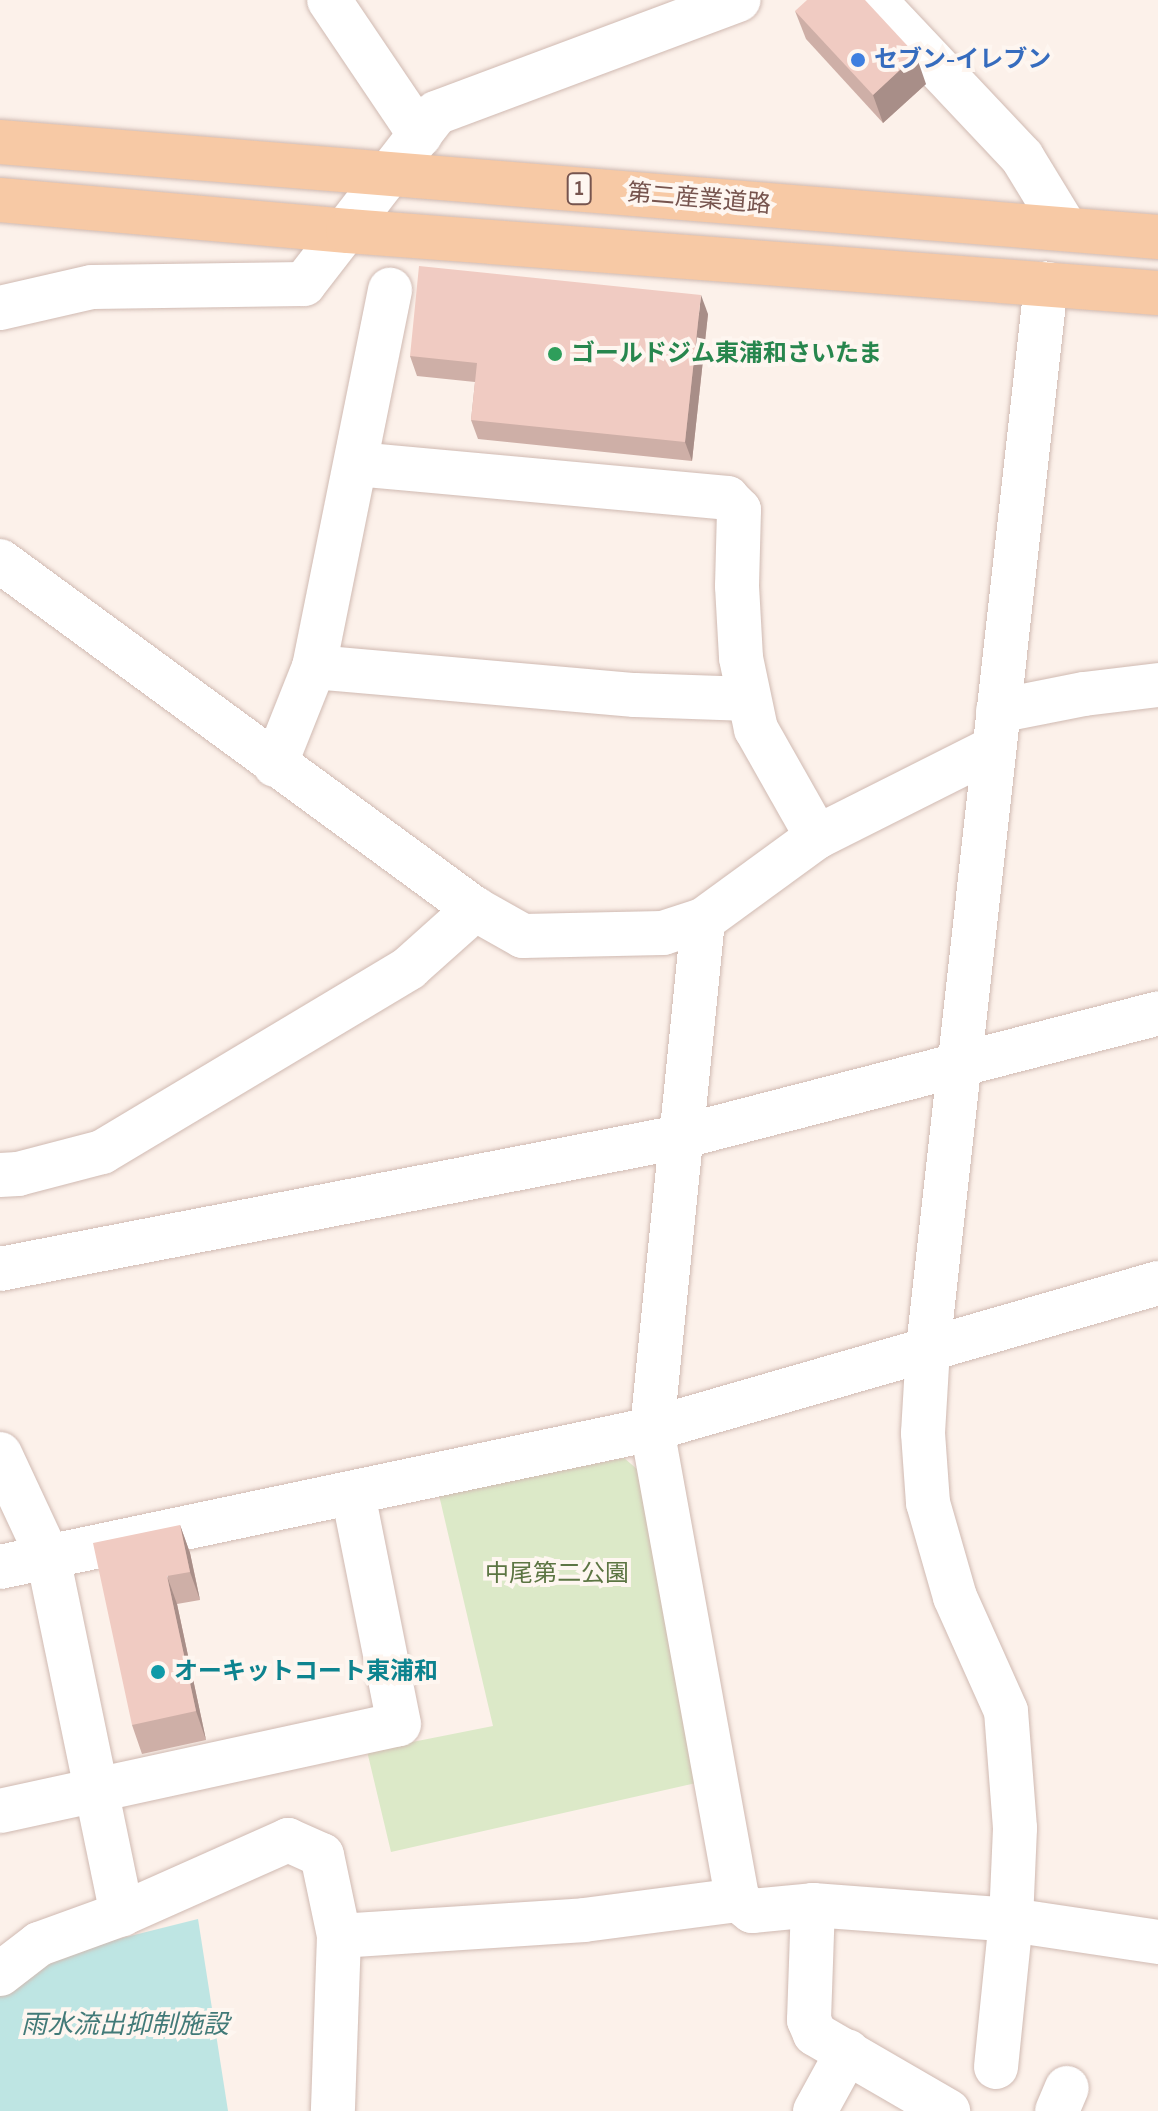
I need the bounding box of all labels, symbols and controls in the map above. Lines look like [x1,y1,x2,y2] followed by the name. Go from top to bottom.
[874,46,1051,74] place label: セブン-イレブン
[849,51,867,69] marker: セブン-イレブン
[565,171,593,207] road number: 1
[626,178,772,220] street label: 第二産業道路
[571,340,883,368] place label: ゴールドジム東浦和さいたま
[546,345,564,363] marker: ゴールドジム東浦和さいたま
[485,1560,629,1588] park label: 中尾第二公園
[174,1658,438,1686] place label: オーキットコート東浦和
[149,1663,167,1681] marker: オーキットコート東浦和
[21,2010,229,2042] water label: 雨水流出抑制施設

